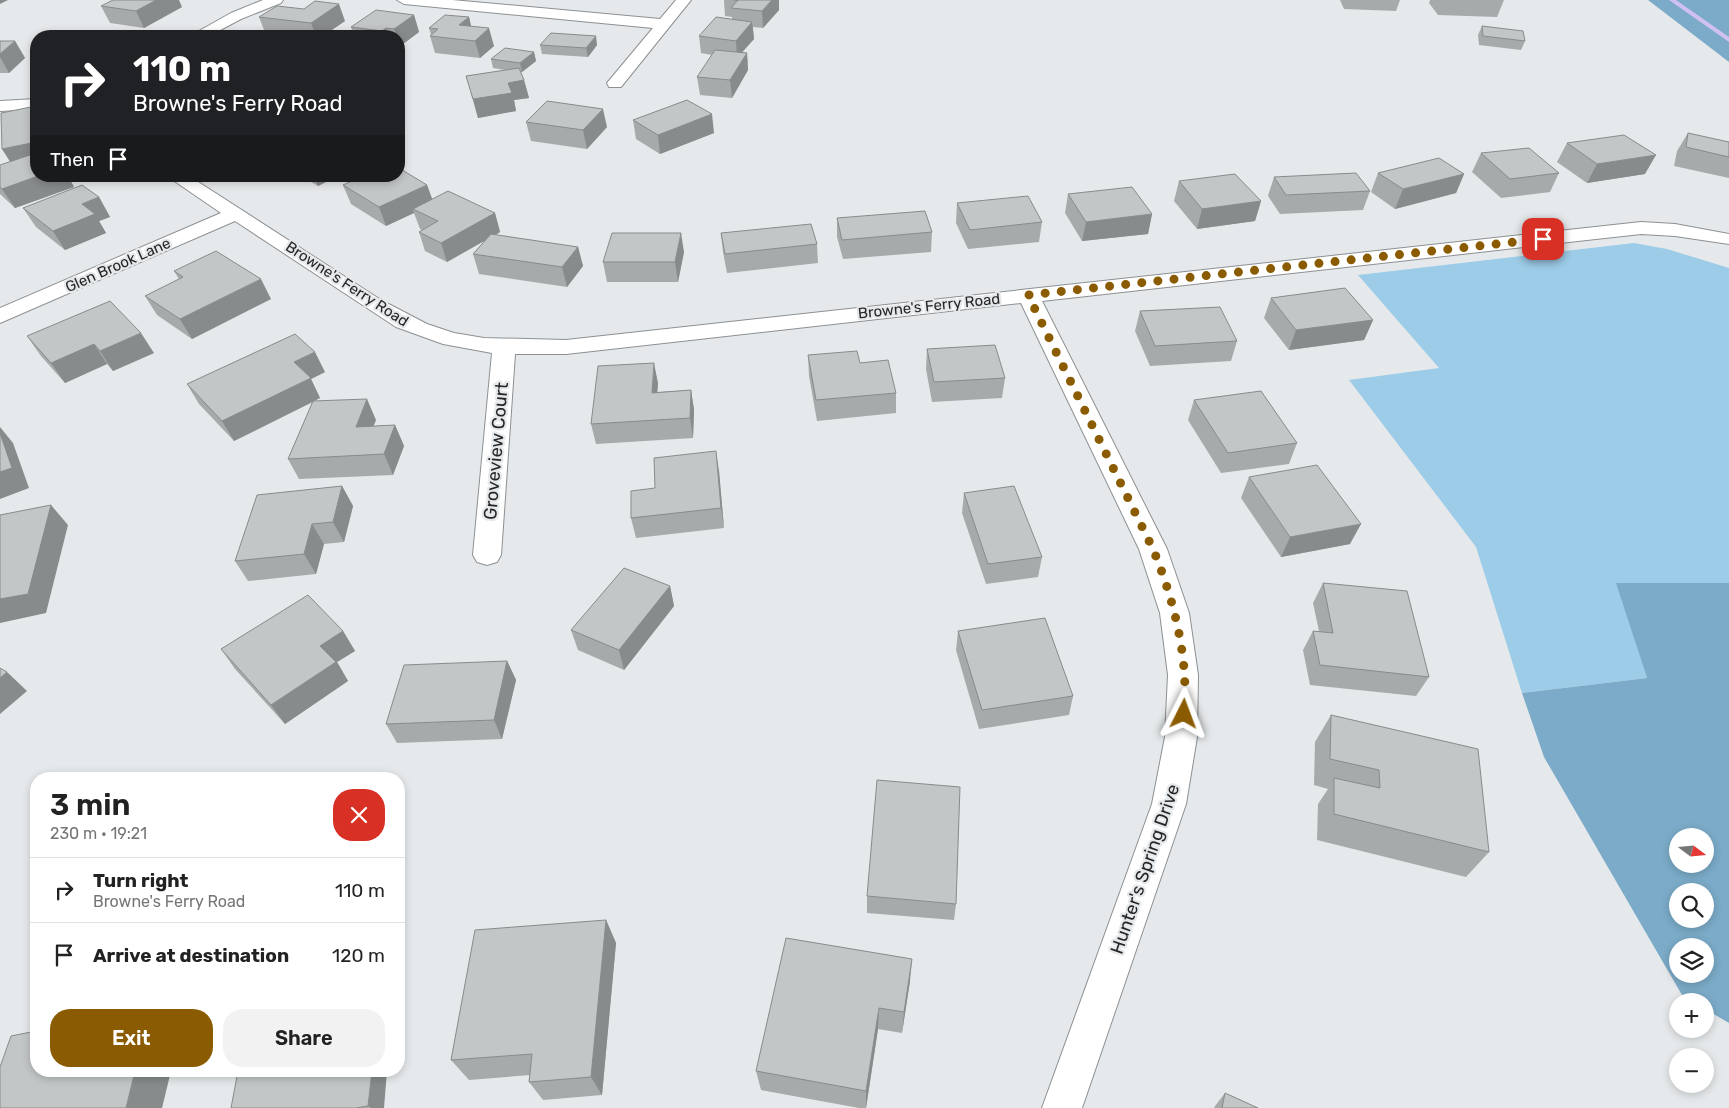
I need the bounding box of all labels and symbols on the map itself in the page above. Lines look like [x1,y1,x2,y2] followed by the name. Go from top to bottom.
[1522,218,1564,260] pin
[63,234,173,296] street label: Glen Brook Lane
[282,238,412,330] street label: Browne's Ferry Road
[857,290,1001,322] street label: Browne's Ferry Road
[479,381,513,521] street label: Groveview Court
[1157,687,1209,739] position arrow
[1106,781,1184,957] street label: Hunter's Spring Drive
[1669,828,1714,872] north arrow

